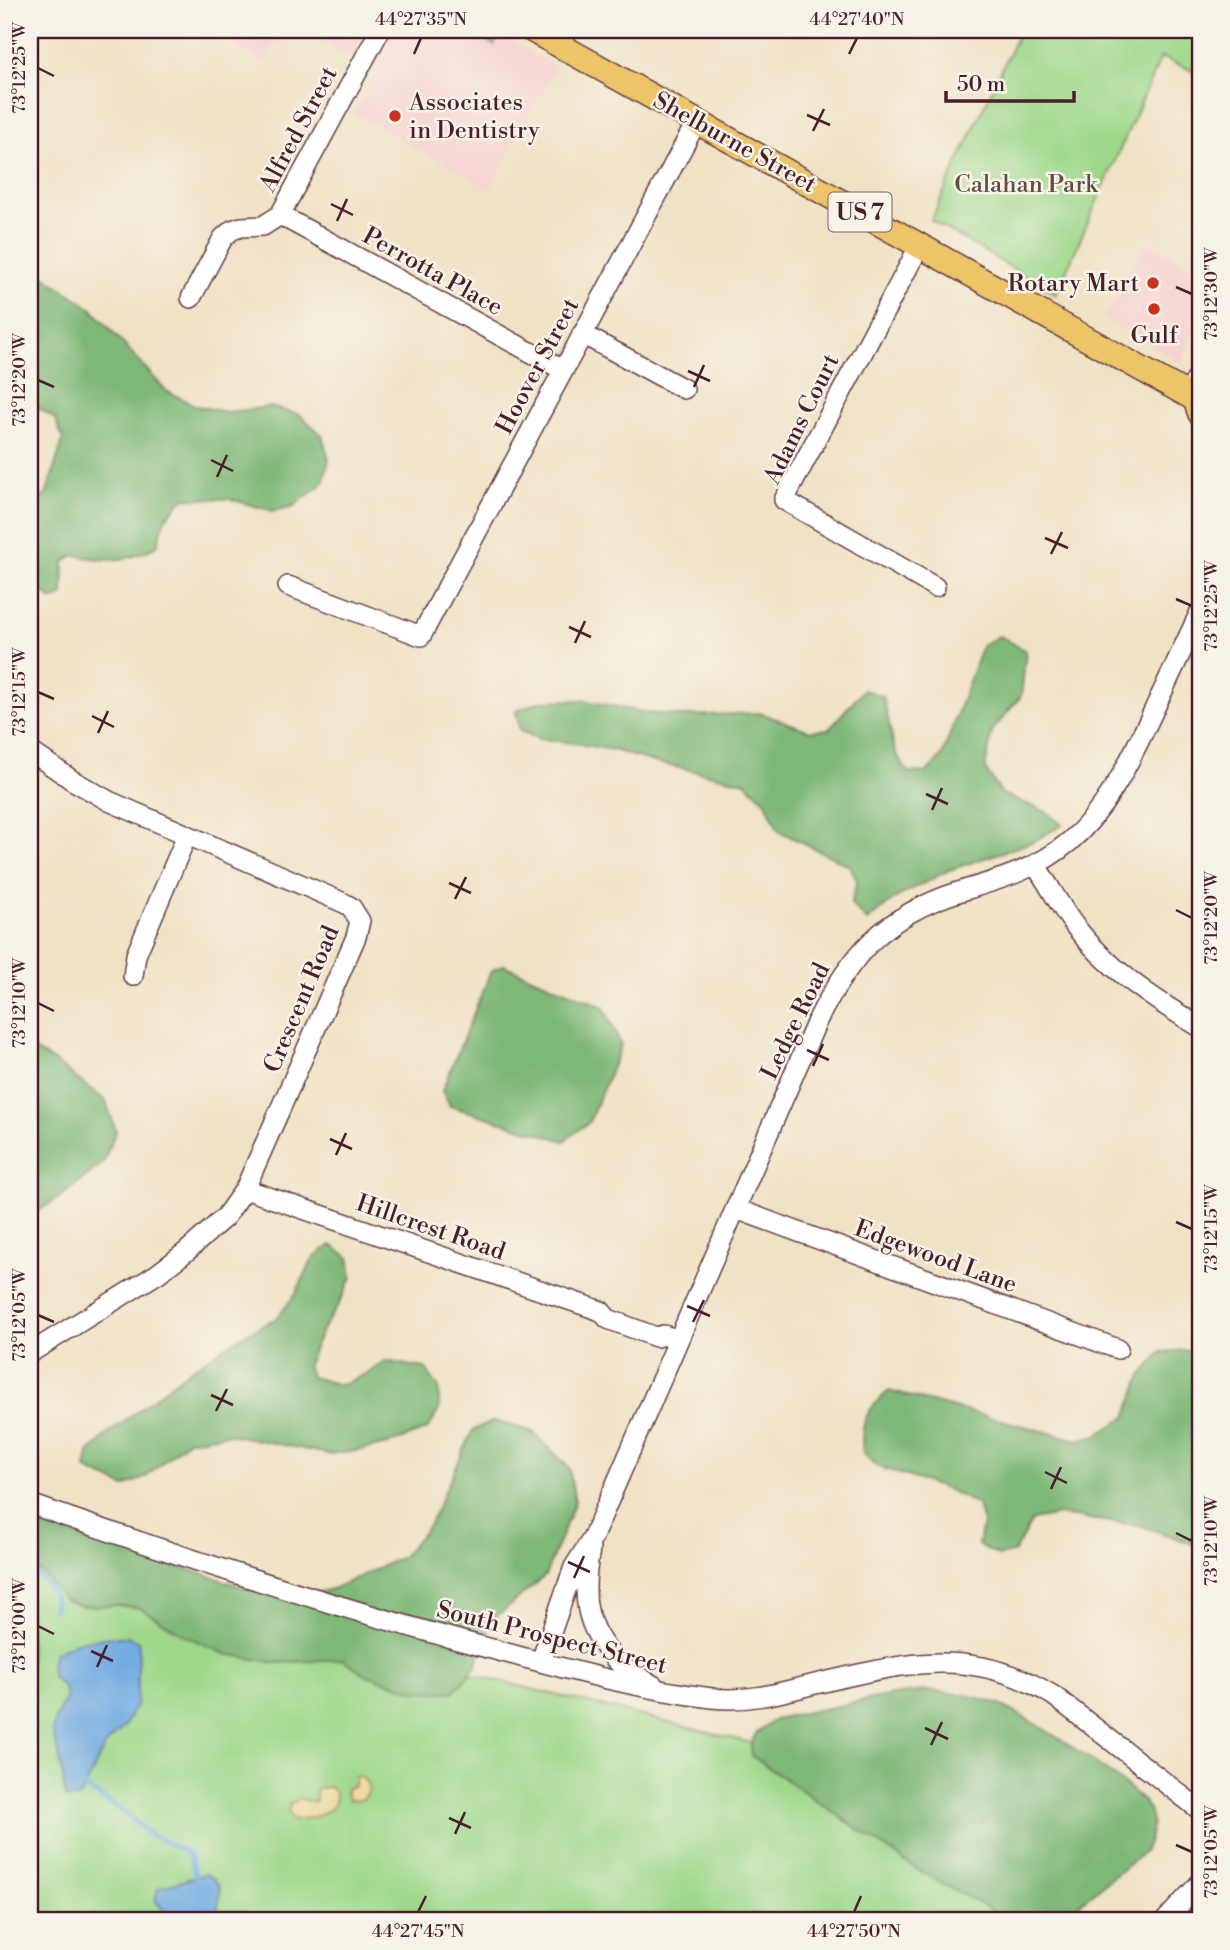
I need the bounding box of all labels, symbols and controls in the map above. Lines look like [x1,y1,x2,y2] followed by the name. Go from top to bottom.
[375,8,468,31] text: 44°27'35"N
[810,8,905,31] text: 44°27'40"N
[8,22,31,114] text: 73°12'25"W
[946,60,1074,104] scale bar
[253,61,345,198] street label: Alfred Street
[957,72,1005,98] text: 50 m
[648,86,822,200] street label: Shelburne Street
[408,88,540,146] place label: Associates in Dentistry
[387,108,403,124] marker: Associates in Dentistry
[954,170,1099,200] park label: Calahan Park
[828,192,892,232] road number: US 7
[357,221,508,323] street label: Perrotta Place
[1200,247,1223,341] text: 73°12'30"W
[1008,269,1139,299] place label: Rotary Mart
[1145,275,1161,291] marker: Rotary Mart
[489,293,587,440] street label: Hoover Street
[1146,301,1162,317] marker: Gulf
[1130,321,1179,351] place label: Gulf
[8,333,31,427] text: 73°12'20"W
[757,349,847,491] street label: Adams Court
[1200,560,1223,652] text: 73°12'25"W
[8,647,31,736] text: 73°12'15"W
[1200,871,1223,965] text: 73°12'20"W
[257,921,347,1077] street label: Crescent Road
[8,957,31,1048] text: 73°12'10"W
[755,958,837,1085] street label: Ledge Road
[1200,1184,1223,1273] text: 73°12'15"W
[352,1188,509,1268] street label: Hillcrest Road
[850,1214,1021,1300] street label: Edgewood Lane
[8,1268,31,1362] text: 73°12'05"W
[1200,1495,1223,1586] text: 73°12'10"W
[8,1578,31,1674] text: 73°12'00"W
[434,1595,670,1681] street label: South Prospect Street
[1200,1805,1223,1899] text: 73°12'05"W
[372,1920,465,1943] text: 44°27'45"N
[807,1920,902,1943] text: 44°27'50"N

